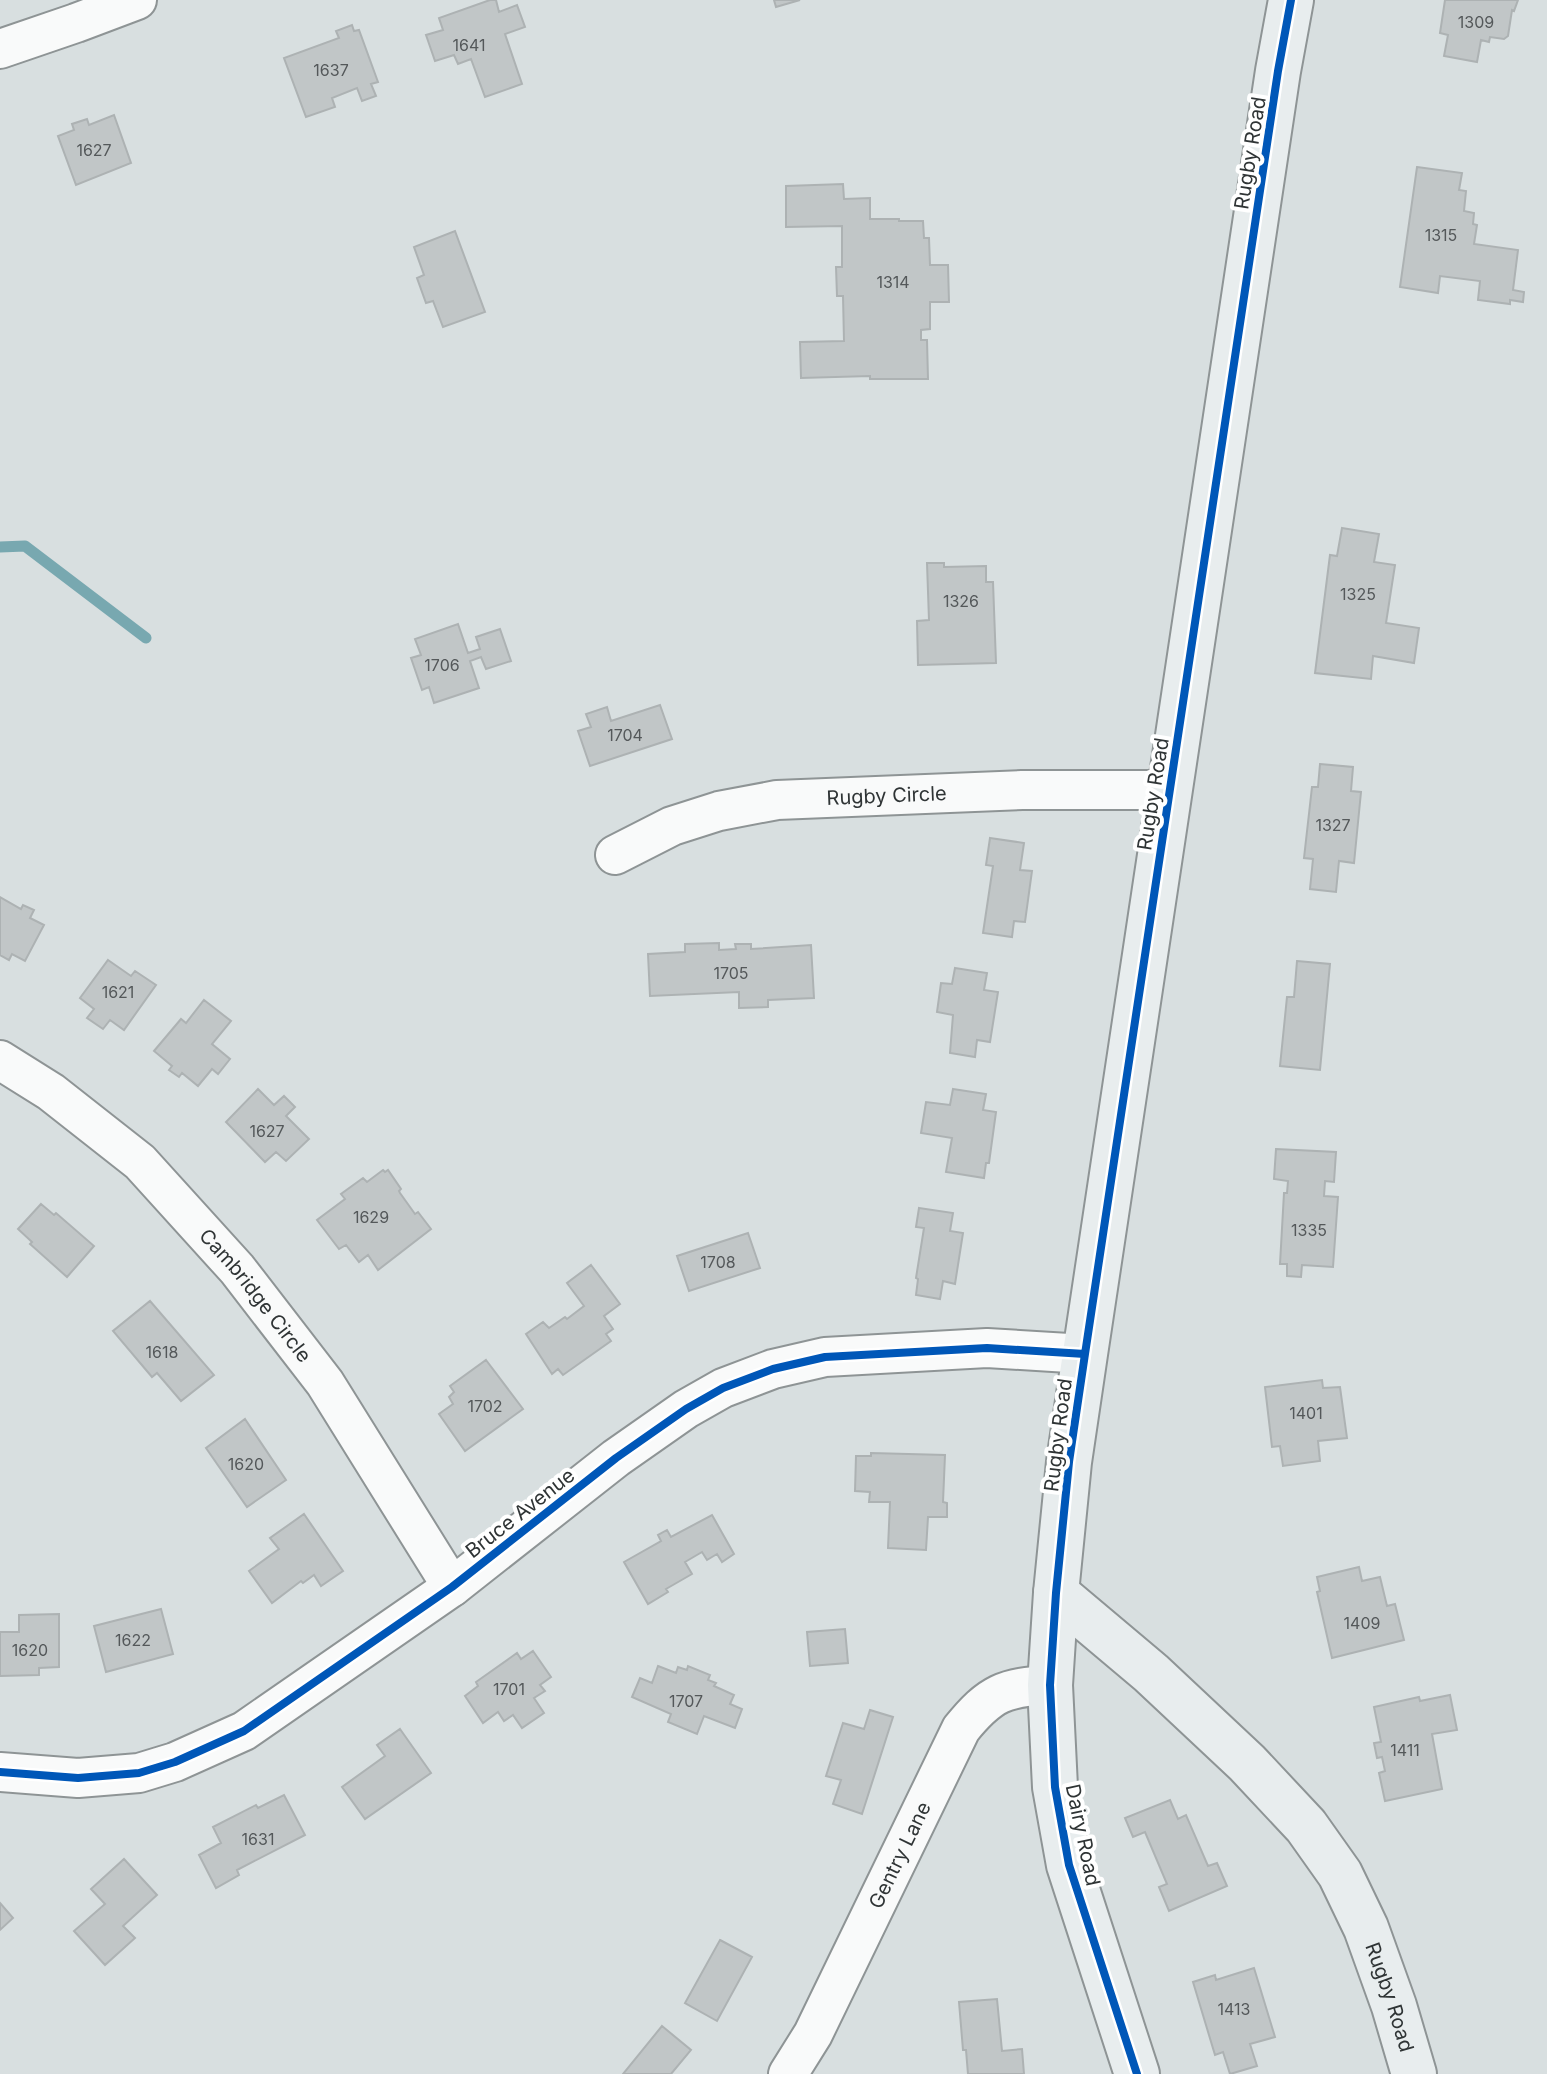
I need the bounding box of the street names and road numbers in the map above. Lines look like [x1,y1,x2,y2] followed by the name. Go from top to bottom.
[1229,95,1271,211] street label: Rugby Road
[1132,736,1174,852] street label: Rugby Road
[826,781,947,810] street label: Rugby Circle
[194,1224,316,1367] street label: Cambridge Circle
[1039,1377,1077,1493] street label: Rugby Road
[461,1463,579,1563] street label: Bruce Avenue
[1061,1782,1105,1888] street label: Dairy Road
[864,1798,936,1912] street label: Gentry Lane
[1360,1939,1419,2055] street label: Rugby Road

